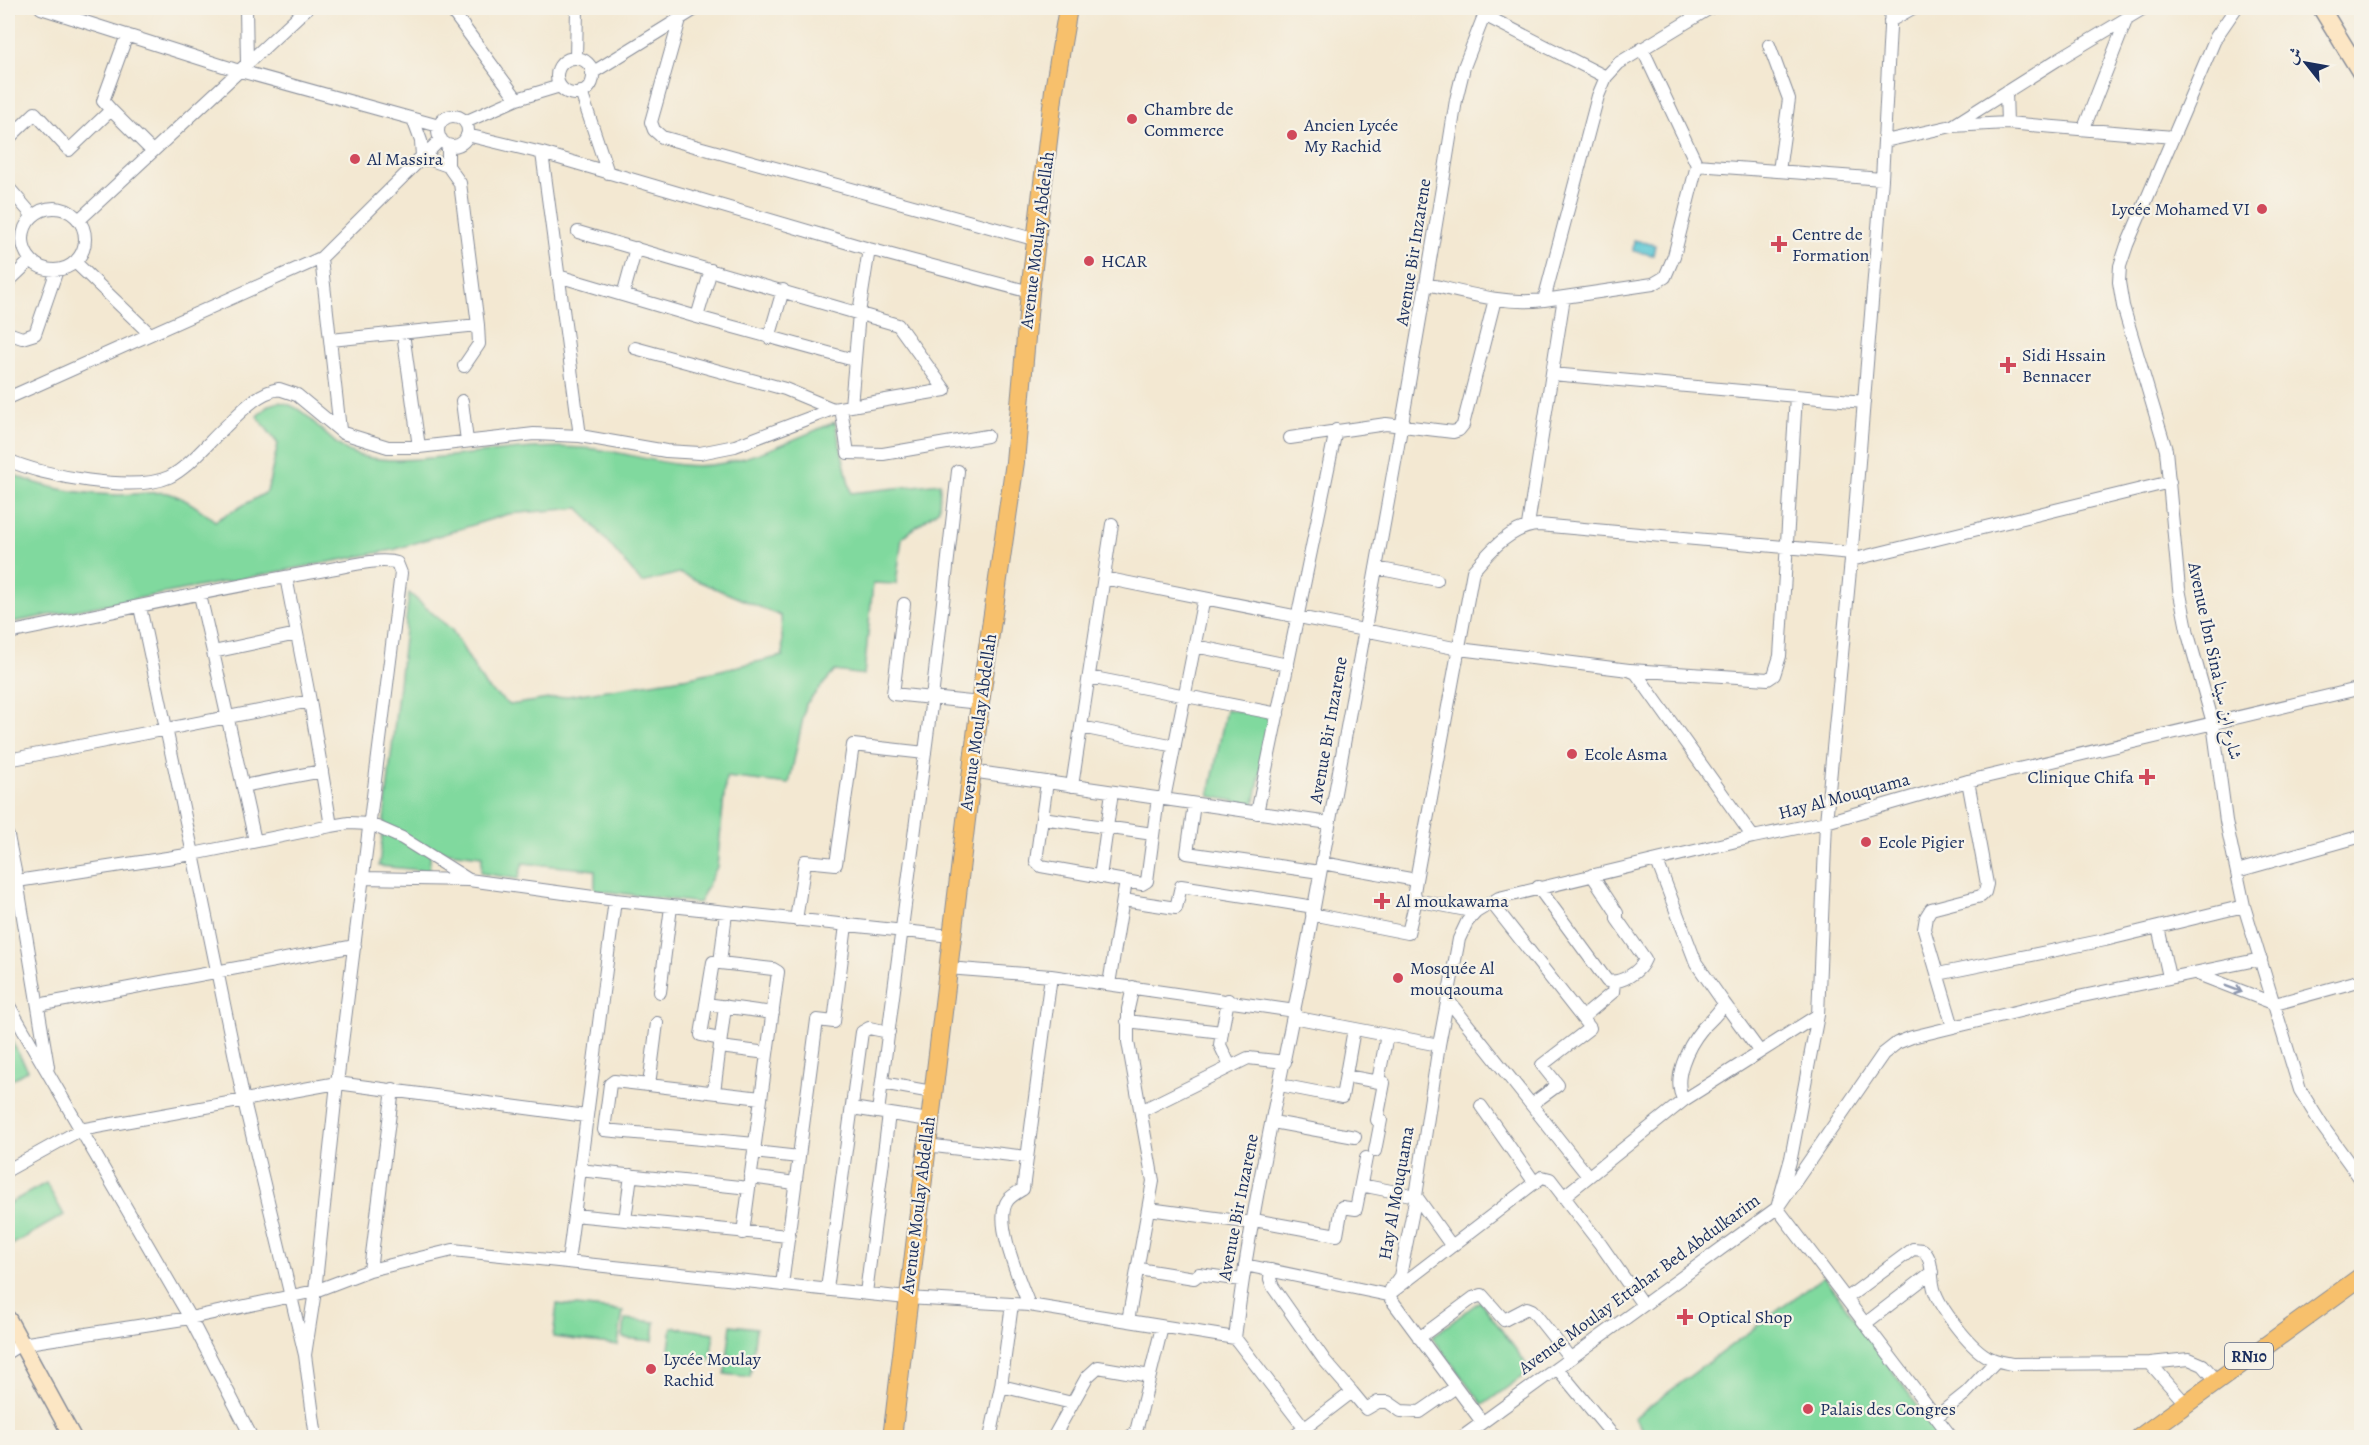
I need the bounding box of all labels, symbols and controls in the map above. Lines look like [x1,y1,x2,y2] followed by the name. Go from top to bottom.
[2276,33,2336,93] north arrow
[2280,43,2308,68] text: ش
[1144,97,1233,142] place label: Chambre de Commerce
[1125,112,1139,126] marker: Chambre de Commerce
[1303,113,1398,158] place label: Ancien Lycée My Rachid
[1285,128,1299,142] marker: Ancien Lycée My Rachid
[366,147,444,171] place label: Al Massira
[1014,150,1060,331] street label: Avenue Moulay Abdellah
[348,152,362,166] marker: Al Massira
[1389,177,1436,328] street label: Avenue Bir Inzarene
[2111,197,2250,221] place label: Lycée Mohamed VI
[2255,202,2269,216] marker: Lycée Mohamed VI
[1792,222,1870,267] place label: Centre de Formation
[1770,235,1788,253] marker: Centre de Formation
[1101,249,1147,273] place label: HCAR
[1082,254,1096,268] marker: HCAR
[2022,343,2106,388] place label: Sidi Hssain Bennacer
[1999,356,2017,374] marker: Sidi Hssain Bennacer
[2179,559,2248,763] street label: Avenue Ibn Sina شارع ابن سينا
[954,632,1002,813] street label: Avenue Moulay Abdellah
[1303,655,1353,806] street label: Avenue Bir Inzarene
[1584,742,1668,766] place label: Ecole Asma
[1565,747,1579,761] marker: Ecole Asma
[2028,765,2135,789] place label: Clinique Chifa
[1776,767,1913,825] street label: Hay Al Mouquama
[2138,768,2156,786] marker: Clinique Chifa
[1878,830,1965,854] place label: Ecole Pigier
[1859,835,1873,849] marker: Ecole Pigier
[1395,889,1509,913] place label: Al moukawama
[1373,892,1391,910] marker: Al moukawama
[1410,956,1504,1001] place label: Mosquée Al mouqaouma
[1391,971,1405,985] marker: Mosquée Al mouqaouma
[2225,984,2243,995] one-way arrow
[895,1115,941,1296] street label: Avenue Moulay Abdellah
[1372,1124,1420,1262] street label: Hay Al Mouquama
[1212,1132,1264,1283] street label: Avenue Bir Inzarene
[1513,1188,1765,1380] street label: Avenue Moulay Ettahar Bed Abdulkarim
[1698,1305,1792,1329] place label: Optical Shop
[1676,1308,1694,1326] marker: Optical Shop
[2225,1343,2273,1369] road number: RN10
[663,1347,762,1392] place label: Lycée Moulay Rachid
[644,1362,658,1376] marker: Lycée Moulay Rachid
[1820,1397,1956,1421] place label: Palais des Congres
[1801,1402,1815,1416] marker: Palais des Congres

